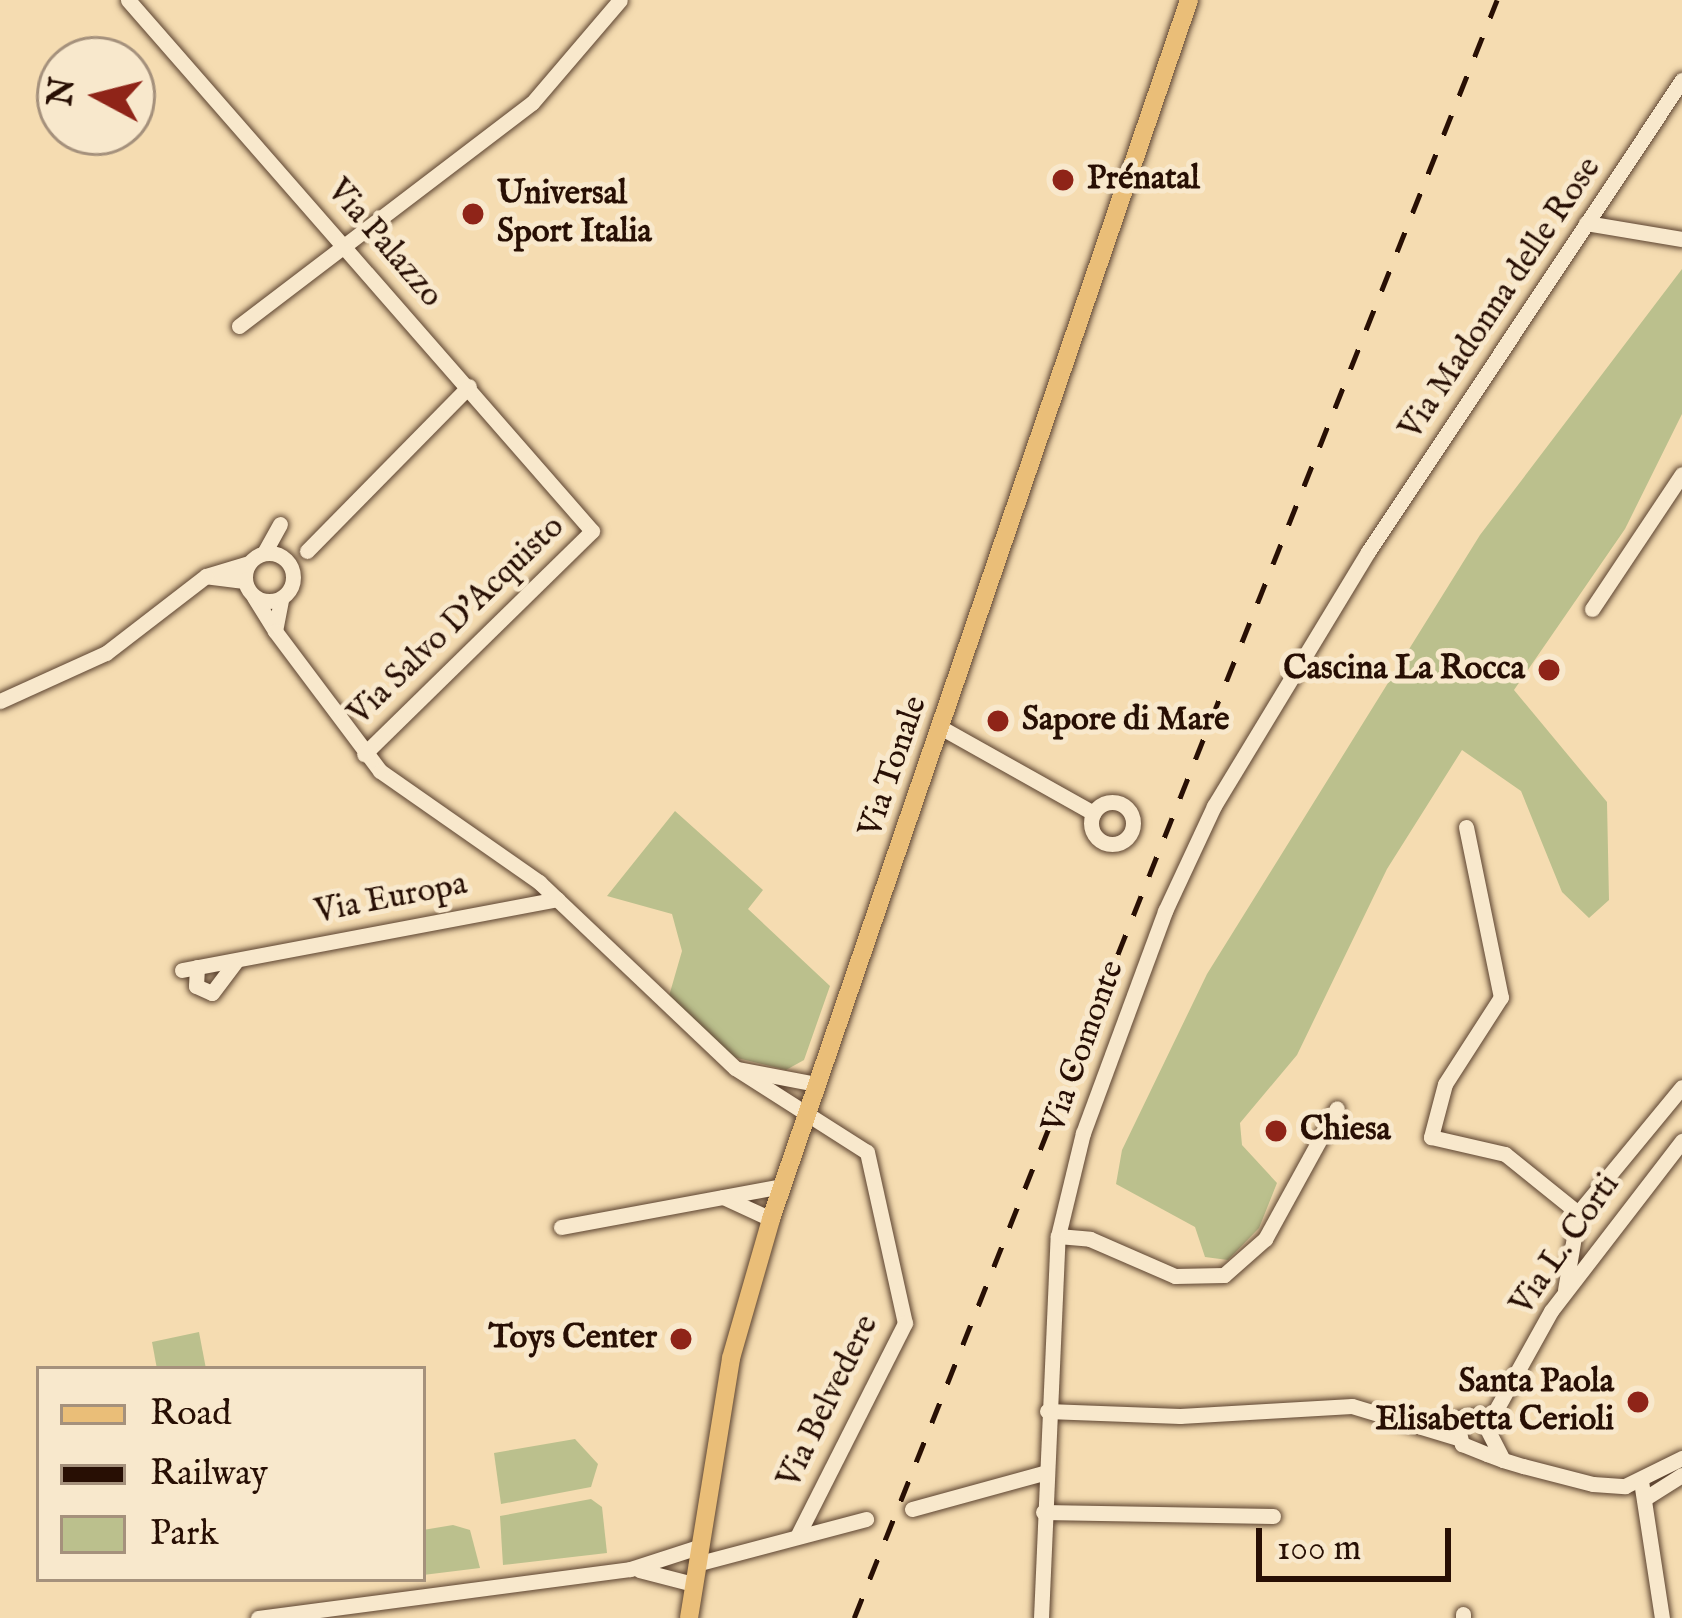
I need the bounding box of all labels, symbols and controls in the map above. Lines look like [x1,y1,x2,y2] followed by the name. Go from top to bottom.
[36,36,156,156] north arrow
[41,75,86,109] text: N
[1392,150,1610,448] street label: Via Madonna delle Rose
[1087,160,1200,200] place label: Prénatal
[1050,167,1076,193] marker: Prénatal
[318,172,450,316] street label: Via Palazzo
[497,175,652,253] place label: Universal Sport Italia
[460,201,486,227] marker: Universal Sport Italia
[341,508,573,734] street label: Via Salvo D'Acquisto
[1283,650,1525,690] place label: Cascina La Rocca
[1536,657,1562,683] marker: Cascina La Rocca
[851,691,937,843] street label: Via Tonale
[1022,701,1229,741] place label: Sapore di Mare
[985,708,1011,734] marker: Sapore di Mare
[312,865,470,933] street label: Via Europa
[1035,956,1133,1138] street label: Via Comonte
[1300,1111,1391,1151] place label: Chiesa
[1263,1118,1289,1144] marker: Chiesa
[1503,1167,1629,1323] street label: Via L. Corti
[770,1309,888,1495] street label: Via Belvedere
[489,1319,657,1359] place label: Toys Center
[668,1326,694,1352] marker: Toys Center
[1375,1363,1614,1441] place label: Santa Paola Elisabetta Cerioli
[36,1366,426,1582] legend
[1625,1389,1651,1415] marker: Santa Paola Elisabetta Cerioli
[150,1391,231,1437] text: Road
[150,1451,268,1497] text: Railway
[1262,1504,1457,1578] scale bar
[150,1511,218,1557] text: Park
[1277,1526,1361,1572] text: 100 m

